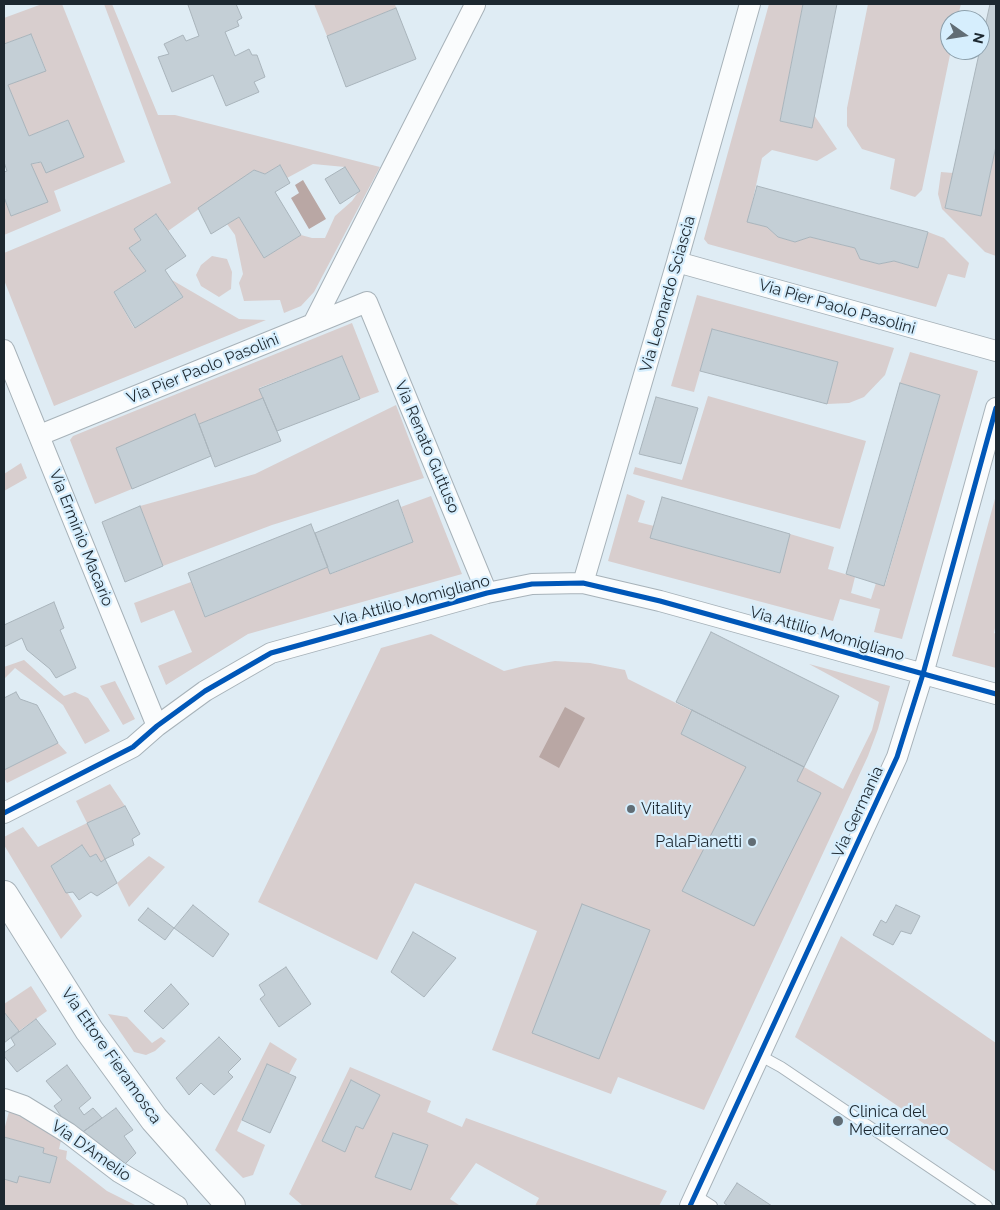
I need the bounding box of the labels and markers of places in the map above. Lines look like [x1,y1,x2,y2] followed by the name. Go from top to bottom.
[641,799,691,819] place label: Vitality
[625,803,637,815] marker: Vitality
[655,832,742,852] place label: PalaPianetti
[746,836,758,848] marker: PalaPianetti
[849,1102,949,1140] place label: Clinica del Mediterraneo
[831,1114,845,1128] marker: Clinica del Mediterraneo

